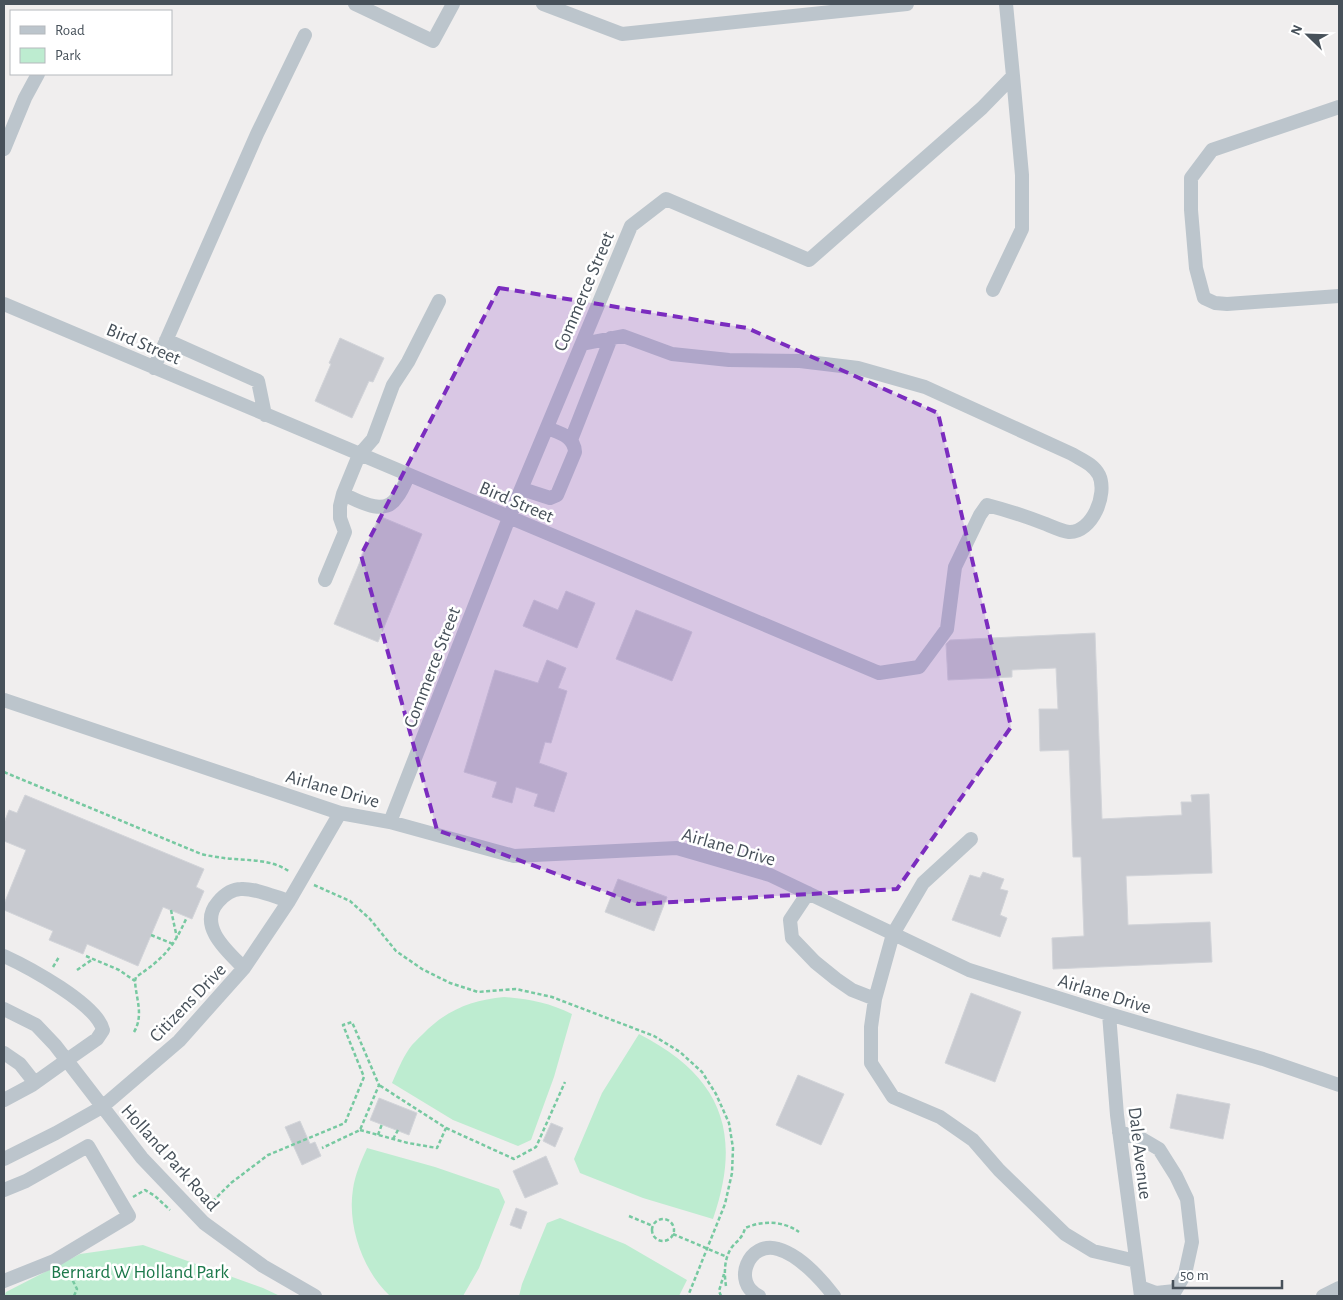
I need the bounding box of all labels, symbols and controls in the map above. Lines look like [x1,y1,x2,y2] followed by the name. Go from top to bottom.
[10,10,172,75] legend
[1283,10,1333,60] north arrow
[55,23,85,38] text: Road
[1289,23,1305,38] text: N
[55,48,81,63] text: Park
[551,229,618,354] street label: Commerce Street
[104,320,183,368] street label: Bird Street
[477,478,556,526] street label: Bird Street
[401,605,464,731] street label: Commerce Street
[284,767,381,812] street label: Airlane Drive
[680,825,777,870] street label: Airlane Drive
[146,960,230,1046] street label: Citizens Drive
[1056,971,1153,1018] street label: Airlane Drive
[117,1101,223,1215] street label: Holland Park Road
[1124,1106,1155,1201] street label: Dale Avenue
[1173,1258,1282,1290] scale bar
[51,1263,229,1282] park label: Bernard W Holland Park
[1180,1268,1209,1283] text: 50 m

